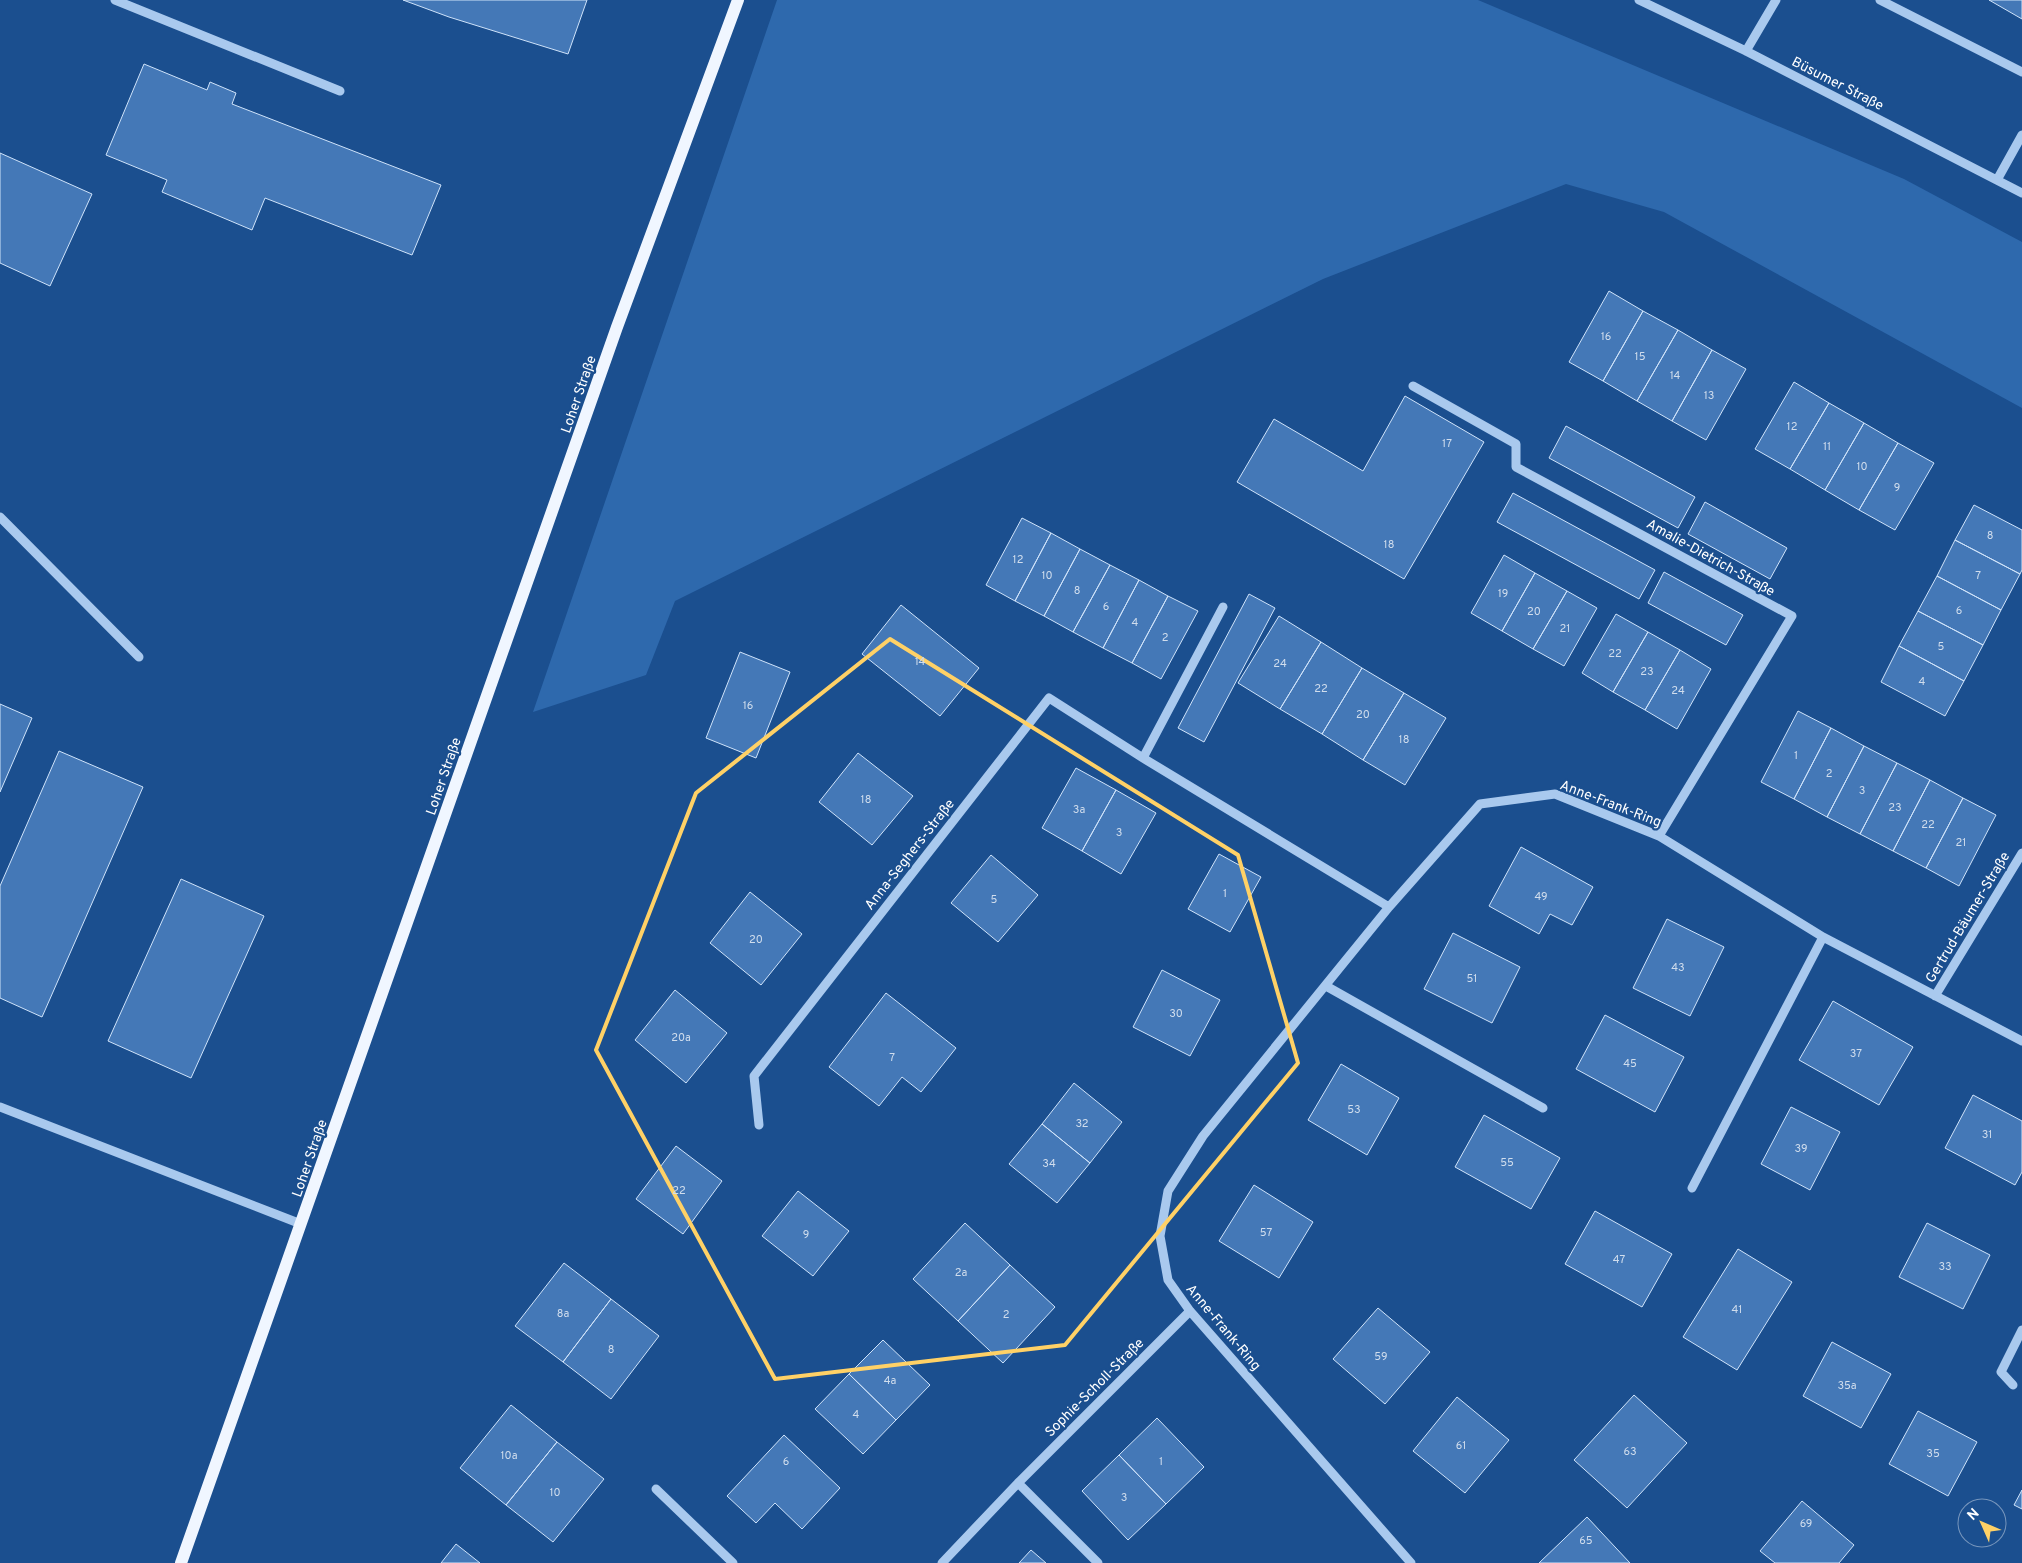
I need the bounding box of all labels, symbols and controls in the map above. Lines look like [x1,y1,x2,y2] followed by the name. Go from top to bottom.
[1789,54,1886,115] street label: Büsumer Straße
[1601,330,1611,344] house number: 16
[1635,350,1646,364] house number: 15
[558,353,601,436] street label: Loher Straße
[1670,369,1681,383] house number: 14
[1704,389,1714,403] house number: 13
[1787,420,1797,434] house number: 12
[1442,437,1452,451] house number: 17
[1823,440,1831,454] house number: 11
[1856,460,1868,474] house number: 10
[1894,481,1900,495] house number: 9
[1643,516,1778,601] street label: Amalie-Dietrich-Straße
[1987,529,1993,543] house number: 8
[1384,538,1394,552] house number: 18
[1013,553,1023,567] house number: 12
[1041,569,1053,583] house number: 10
[1975,569,1981,583] house number: 7
[1074,584,1080,598] house number: 8
[1498,587,1508,601] house number: 19
[1103,600,1109,614] house number: 6
[1956,604,1962,618] house number: 6
[1527,605,1541,619] house number: 20
[1132,616,1139,630] house number: 4
[1560,622,1570,636] house number: 21
[1162,631,1168,645] house number: 2
[1938,640,1945,654] house number: 5
[1608,647,1622,661] house number: 22
[915,655,926,669] house number: 14
[1273,657,1287,671] house number: 24
[1640,665,1654,679] house number: 23
[1919,675,1926,689] house number: 4
[1314,682,1328,696] house number: 22
[1671,684,1685,698] house number: 24
[743,699,753,713] house number: 16
[1356,708,1370,722] house number: 20
[1399,733,1409,747] house number: 18
[423,735,466,818] street label: Loher Straße
[1794,749,1798,763] house number: 1
[1826,767,1832,781] house number: 2
[1557,777,1664,832] street label: Anne-Frank-Ring
[1859,784,1865,798] house number: 3
[861,793,871,807] house number: 18
[862,796,959,914] street label: Anna-Seghers-Straße
[1888,801,1902,815] house number: 23
[1073,803,1085,817] house number: 3a
[1921,818,1935,832] house number: 22
[1116,826,1122,840] house number: 3
[1956,836,1966,850] house number: 21
[1922,849,2014,986] street label: Gertrud-Bäumer-Straße
[1223,887,1227,901] house number: 1
[1534,890,1548,904] house number: 49
[991,893,998,907] house number: 5
[749,933,763,947] house number: 20
[1671,961,1685,975] house number: 43
[1467,972,1477,986] house number: 51
[1169,1007,1183,1021] house number: 30
[671,1031,691,1045] house number: 20a
[1850,1047,1862,1061] house number: 37
[889,1051,895,1065] house number: 7
[1623,1057,1637,1071] house number: 45
[1347,1103,1361,1117] house number: 53
[289,1117,332,1200] street label: Loher Straße
[1075,1117,1089,1131] house number: 32
[1982,1128,1992,1142] house number: 31
[1795,1142,1807,1156] house number: 39
[1500,1156,1514,1170] house number: 55
[1042,1157,1056,1171] house number: 34
[672,1184,686,1198] house number: 22
[1260,1226,1272,1240] house number: 57
[803,1228,809,1242] house number: 9
[1613,1253,1625,1267] house number: 47
[1938,1260,1952,1274] house number: 33
[955,1266,967,1280] house number: 2a
[1182,1281,1264,1375] street label: Anne-Frank-Ring
[1732,1303,1742,1317] house number: 41
[557,1307,570,1321] house number: 8a
[1003,1308,1009,1322] house number: 2
[1042,1335,1148,1441] street label: Sophie-Scholl-Straße
[608,1343,614,1357] house number: 8
[1374,1350,1388,1364] house number: 59
[884,1374,897,1388] house number: 4a
[1837,1379,1857,1393] house number: 35a
[853,1408,860,1422] house number: 4
[1456,1439,1466,1453] house number: 61
[1623,1445,1637,1459] house number: 63
[1926,1447,1940,1461] house number: 35
[501,1449,518,1463] house number: 10a
[783,1455,789,1469] house number: 6
[1159,1455,1163,1469] house number: 1
[549,1486,561,1500] house number: 10
[1121,1491,1127,1505] house number: 3
[1957,1498,2007,1548] north arrow
[1964,1505,1983,1524] text: N
[1800,1517,1812,1531] house number: 69
[1579,1534,1593,1548] house number: 65

